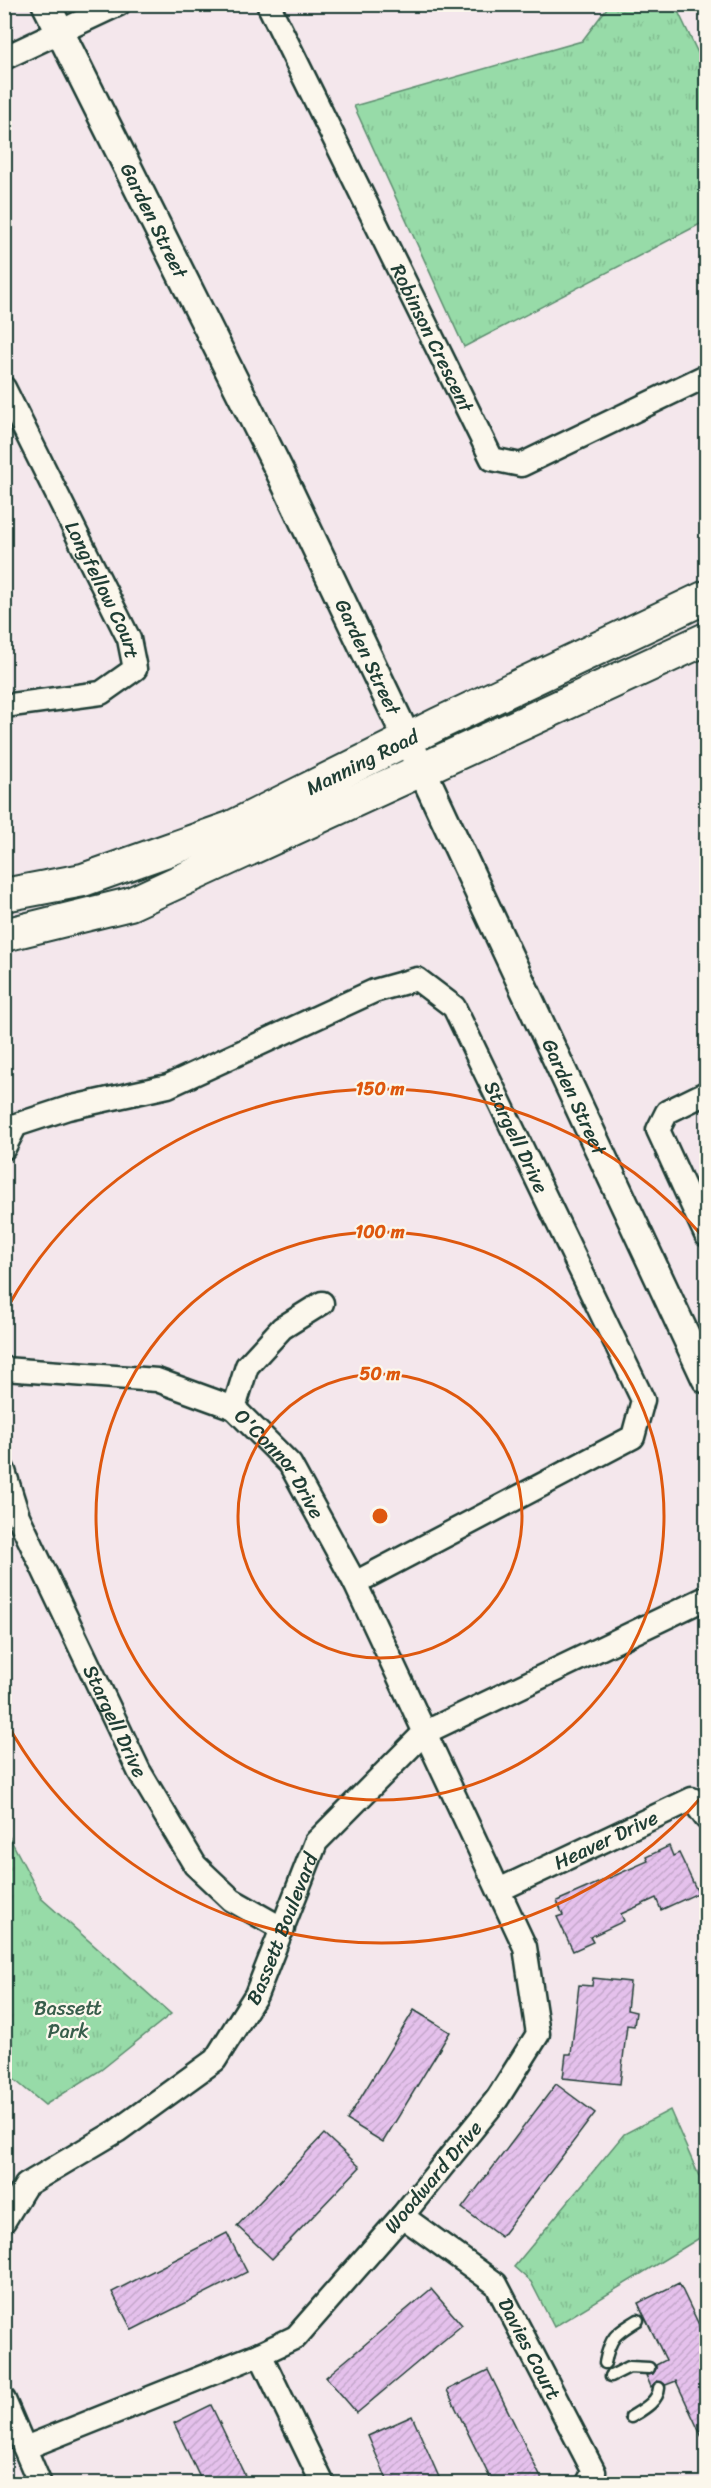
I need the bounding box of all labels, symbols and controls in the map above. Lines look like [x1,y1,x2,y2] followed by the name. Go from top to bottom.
[110,157,198,285] street label: Garden Street
[380,258,484,419] street label: Robinson Crescent
[55,515,150,662] street label: Longfellow Court
[325,593,411,722] street label: Garden Street
[300,719,426,805] street label: Manning Road
[532,1033,617,1162] street label: Garden Street
[356,1073,404,1105] text: 150 m
[474,1075,558,1200] street label: Stargell Drive
[356,1216,405,1248] text: 100 m
[360,1358,401,1390] text: 50 m
[225,1400,334,1526] street label: O'Connor Drive
[370,1506,390,1526] centre of rings
[73,1659,156,1785] street label: Stargell Drive
[548,1800,664,1880] street label: Heaver Drive
[237,1847,329,2012] street label: Bassett Boulevard
[34,1991,102,2049] park label: Bassett Park
[375,2113,492,2242] street label: Woodward Drive
[488,2292,571,2407] street label: Davies Court

